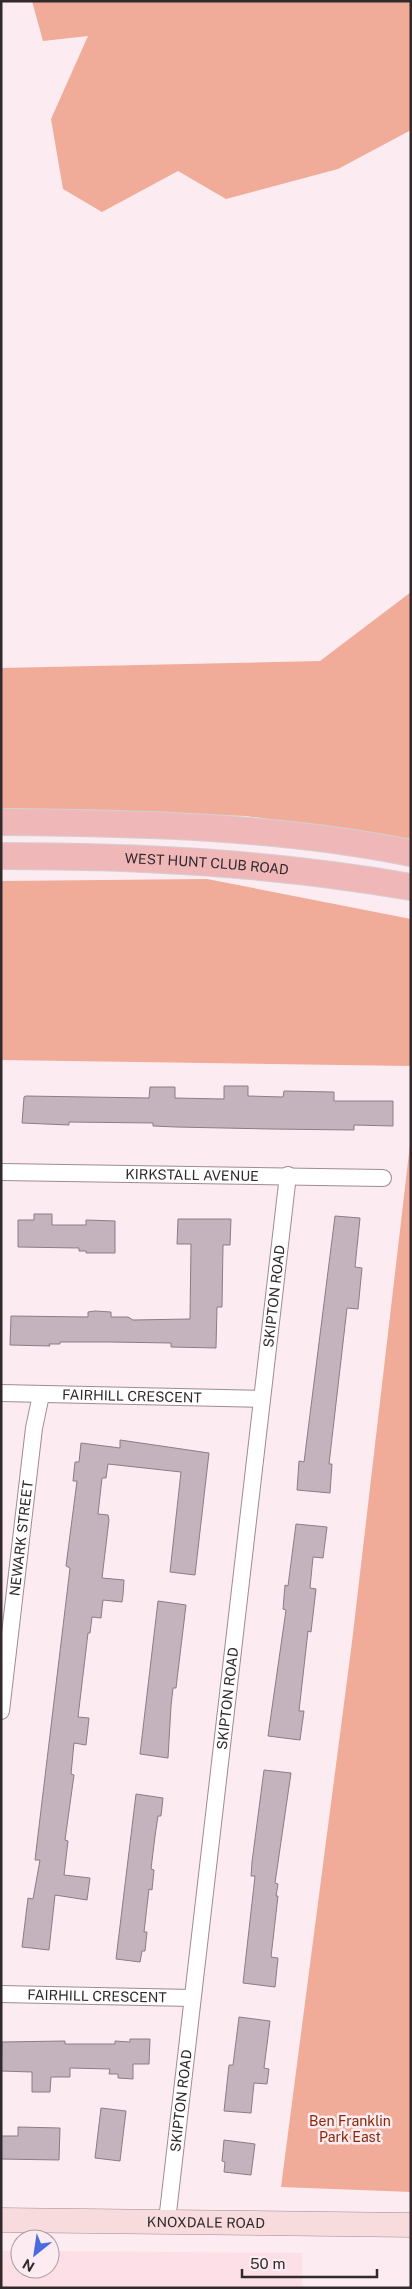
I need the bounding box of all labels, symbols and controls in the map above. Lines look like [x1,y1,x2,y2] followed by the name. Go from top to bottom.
[124,850,290,878] street label: WEST HUNT CLUB ROAD
[125,1166,259,1184] street label: KIRKSTALL AVENUE
[260,1244,288,1348] street label: SKIPTON ROAD
[62,1386,202,1406] street label: FAIRHILL CRESCENT
[6,1479,36,1597] street label: NEWARK STREET
[214,1646,241,1751] street label: SKIPTON ROAD
[27,1987,167,2005] street label: FAIRHILL CRESCENT
[167,2049,195,2153] street label: SKIPTON ROAD
[309,2113,391,2145] park label: Ben Franklin Park East
[147,2214,265,2231] street label: KNOXDALE ROAD
[10,2229,60,2279] north arrow
[242,2246,377,2278] scale bar
[250,2255,285,2272] text: 50 m
[20,2256,37,2275] text: N

